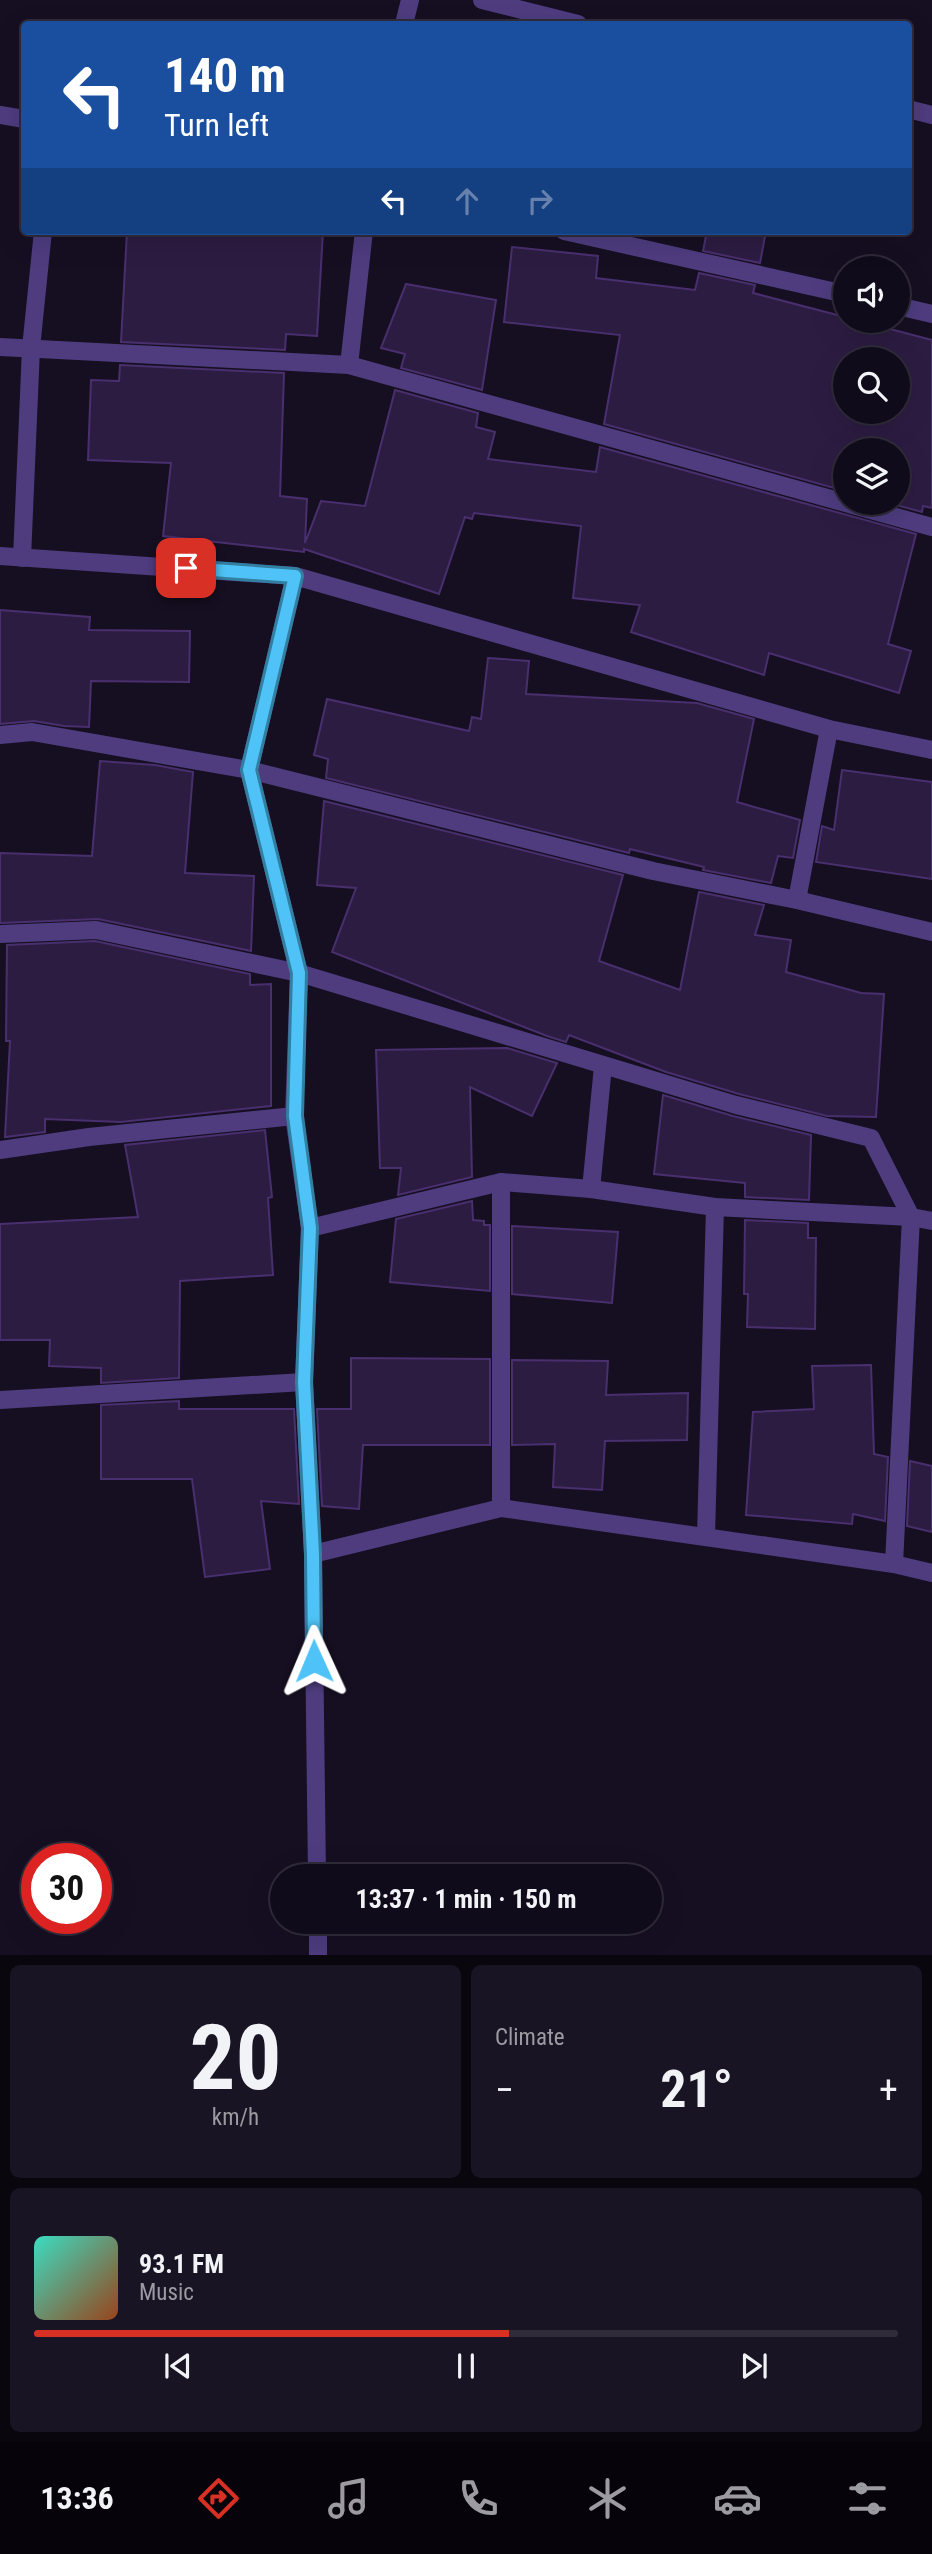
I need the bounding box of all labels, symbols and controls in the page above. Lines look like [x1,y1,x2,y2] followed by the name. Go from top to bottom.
[164,47,286,104] text: 140 m
[49,49,140,140] icon: left
[164,106,269,144] text: Turn left
[375,182,413,220] icon: left
[448,182,486,220] icon: ahead
[521,182,559,220] icon: right
[833,256,910,515] map controls
[833,256,910,333] button: sound
[833,347,910,424] button: search
[833,438,910,515] button: layers
[156,538,216,598] pin
[167,549,205,587] icon: arrive
[277,1624,351,1698] position arrow
[21,1843,112,1934] speed limit sign: 30
[356,1884,576,1914] text: 13:37 · 1 min · 150 m
[190,2005,281,2111] text: 20
[495,2024,565,2051] text: Climate
[660,2059,733,2120] text: 21°
[495,2068,514,2112] text: −
[879,2068,898,2112] text: +
[212,2104,259,2131] text: km/h
[139,2249,224,2279] text: 93.1 FM
[139,2279,194,2306] text: Music
[159,2347,197,2385] icon: previous
[447,2347,485,2385] icon: pause
[735,2347,773,2385] icon: next
[194,2474,243,2523] icon: directions
[324,2474,373,2523] icon: music
[454,2474,503,2523] icon: phone
[583,2474,632,2523] icon: climate
[713,2474,762,2523] icon: car
[843,2474,892,2523] icon: filters
[40,2479,114,2517] text: 13:36

